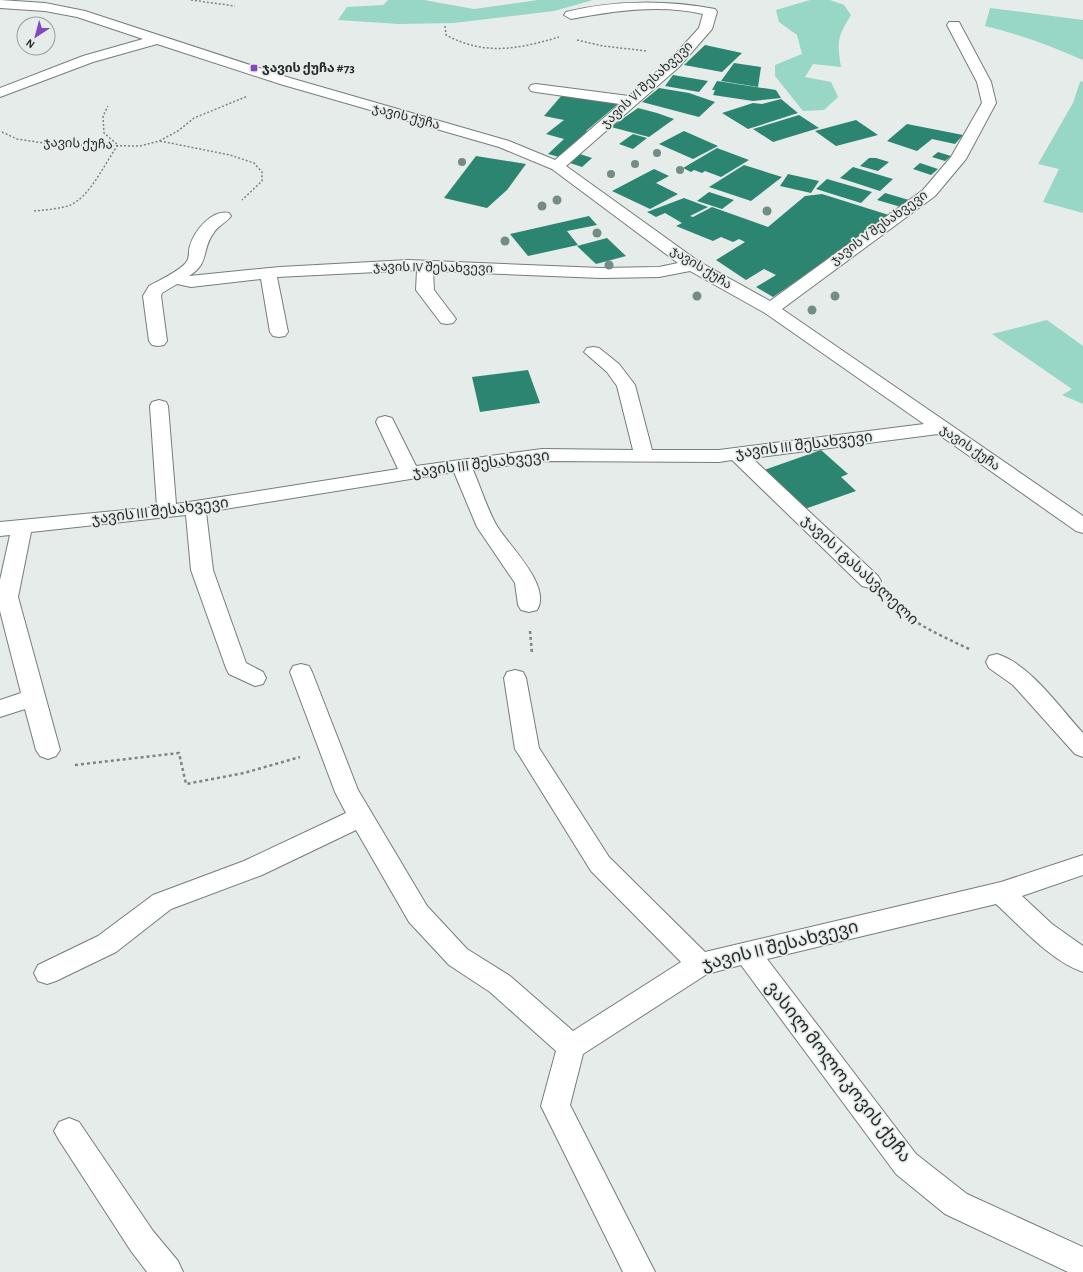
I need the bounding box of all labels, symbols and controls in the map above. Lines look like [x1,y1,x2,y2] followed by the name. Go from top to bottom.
[16,16,56,56] north arrow
[24,37,37,50] text: N
[599,39,695,131] street label: ჯავის VI შესახვევი
[262,62,355,75] place label: ჯავის ქუჩა #73
[249,63,259,73] marker: ჯავის ქუჩა #73
[371,102,441,132] street label: ჯავის ქუჩა
[43,136,113,152] street label: ჯავის ქუჩა
[828,188,930,268] street label: ჯავის V შესახვევი
[668,244,734,292] street label: ჯავის ქუჩა
[373,260,493,276] street label: ჯავის IV შესახვევი
[938,423,1002,473] street label: ჯავის ქუჩა
[735,429,874,462] street label: ჯავის III შესახვევი
[412,448,551,481] street label: ჯავის III შესახვევი
[91,495,230,528] street label: ჯავის III შესახვევი
[798,512,921,628] street label: ჯავის I გასასვლელი
[700,918,860,975] street label: ჯავის II შესახვევი
[761,978,914,1167] street label: ვასილ მოლოკოვის ქუჩა

